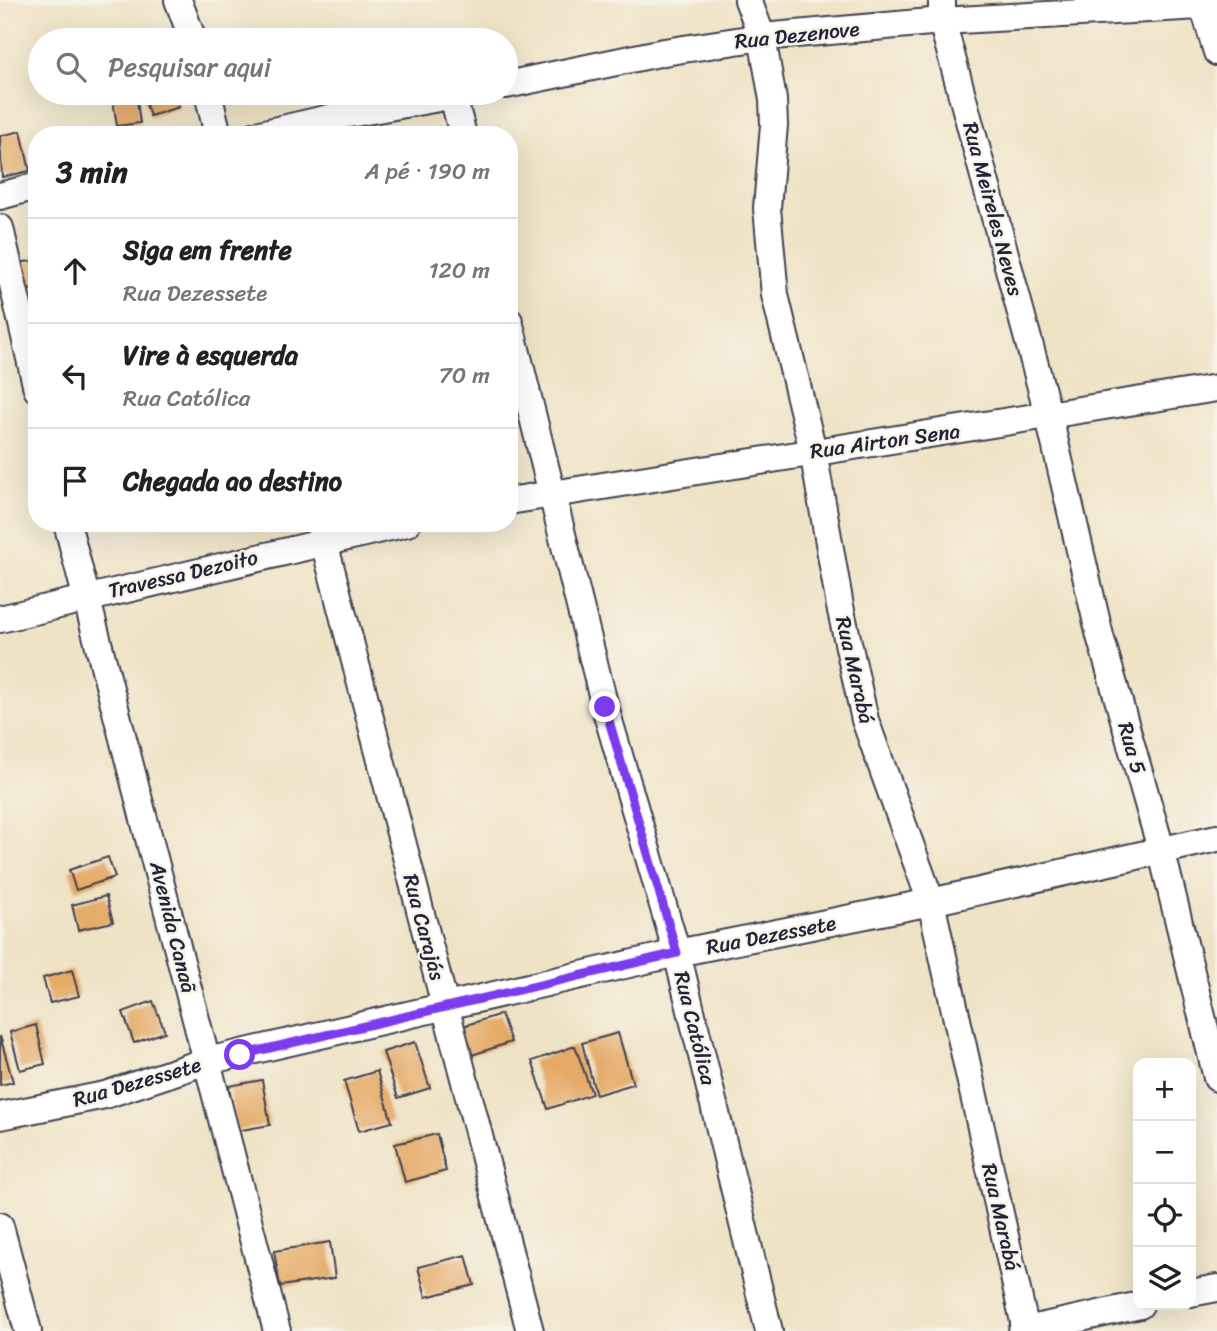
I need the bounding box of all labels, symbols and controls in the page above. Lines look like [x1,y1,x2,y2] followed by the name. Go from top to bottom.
[733,10,861,60] street label: Rua Dezenove
[28,28,518,105] search box
[108,44,271,90] text: Pesquisar aqui
[52,48,90,86] icon: search
[951,118,1035,301] street label: Rua Meireles Neves
[56,145,128,199] text: 3 min
[365,151,490,192] text: A pé · 190 m
[123,227,292,273] text: Siga em frente
[429,250,490,291] text: 120 m
[56,252,94,290] icon: ahead
[123,273,267,314] text: Rua Dezessete
[123,332,298,378] text: Vire à esquerda
[439,355,490,396] text: 70 m
[56,357,94,395] icon: left
[123,378,250,419] text: Rua Católica
[808,412,963,470] street label: Rua Airton Sena
[123,458,342,504] text: Chegada ao destino
[56,462,94,500] icon: arrive
[104,538,262,610] street label: Travessa Dezoito
[824,612,886,728] street label: Rua Marabá
[589,691,620,722] route end
[1106,717,1158,779] street label: Rua 5
[138,856,208,997] street label: Avenida Canaã
[392,870,457,985] street label: Rua Carajás
[703,904,839,966] street label: Rua Dezessete
[662,967,728,1089] street label: Rua Católica
[224,1039,255,1070] route start
[68,1046,206,1118] street label: Rua Dezessete
[1133,1058,1196,1310] map controls
[1133,1058,1196,1121] button: +
[1133,1121,1196,1184] button: −
[970,1159,1032,1275] street label: Rua Marabá
[1133,1184,1196,1247] button: locate
[1133,1247,1196,1310] button: layers

